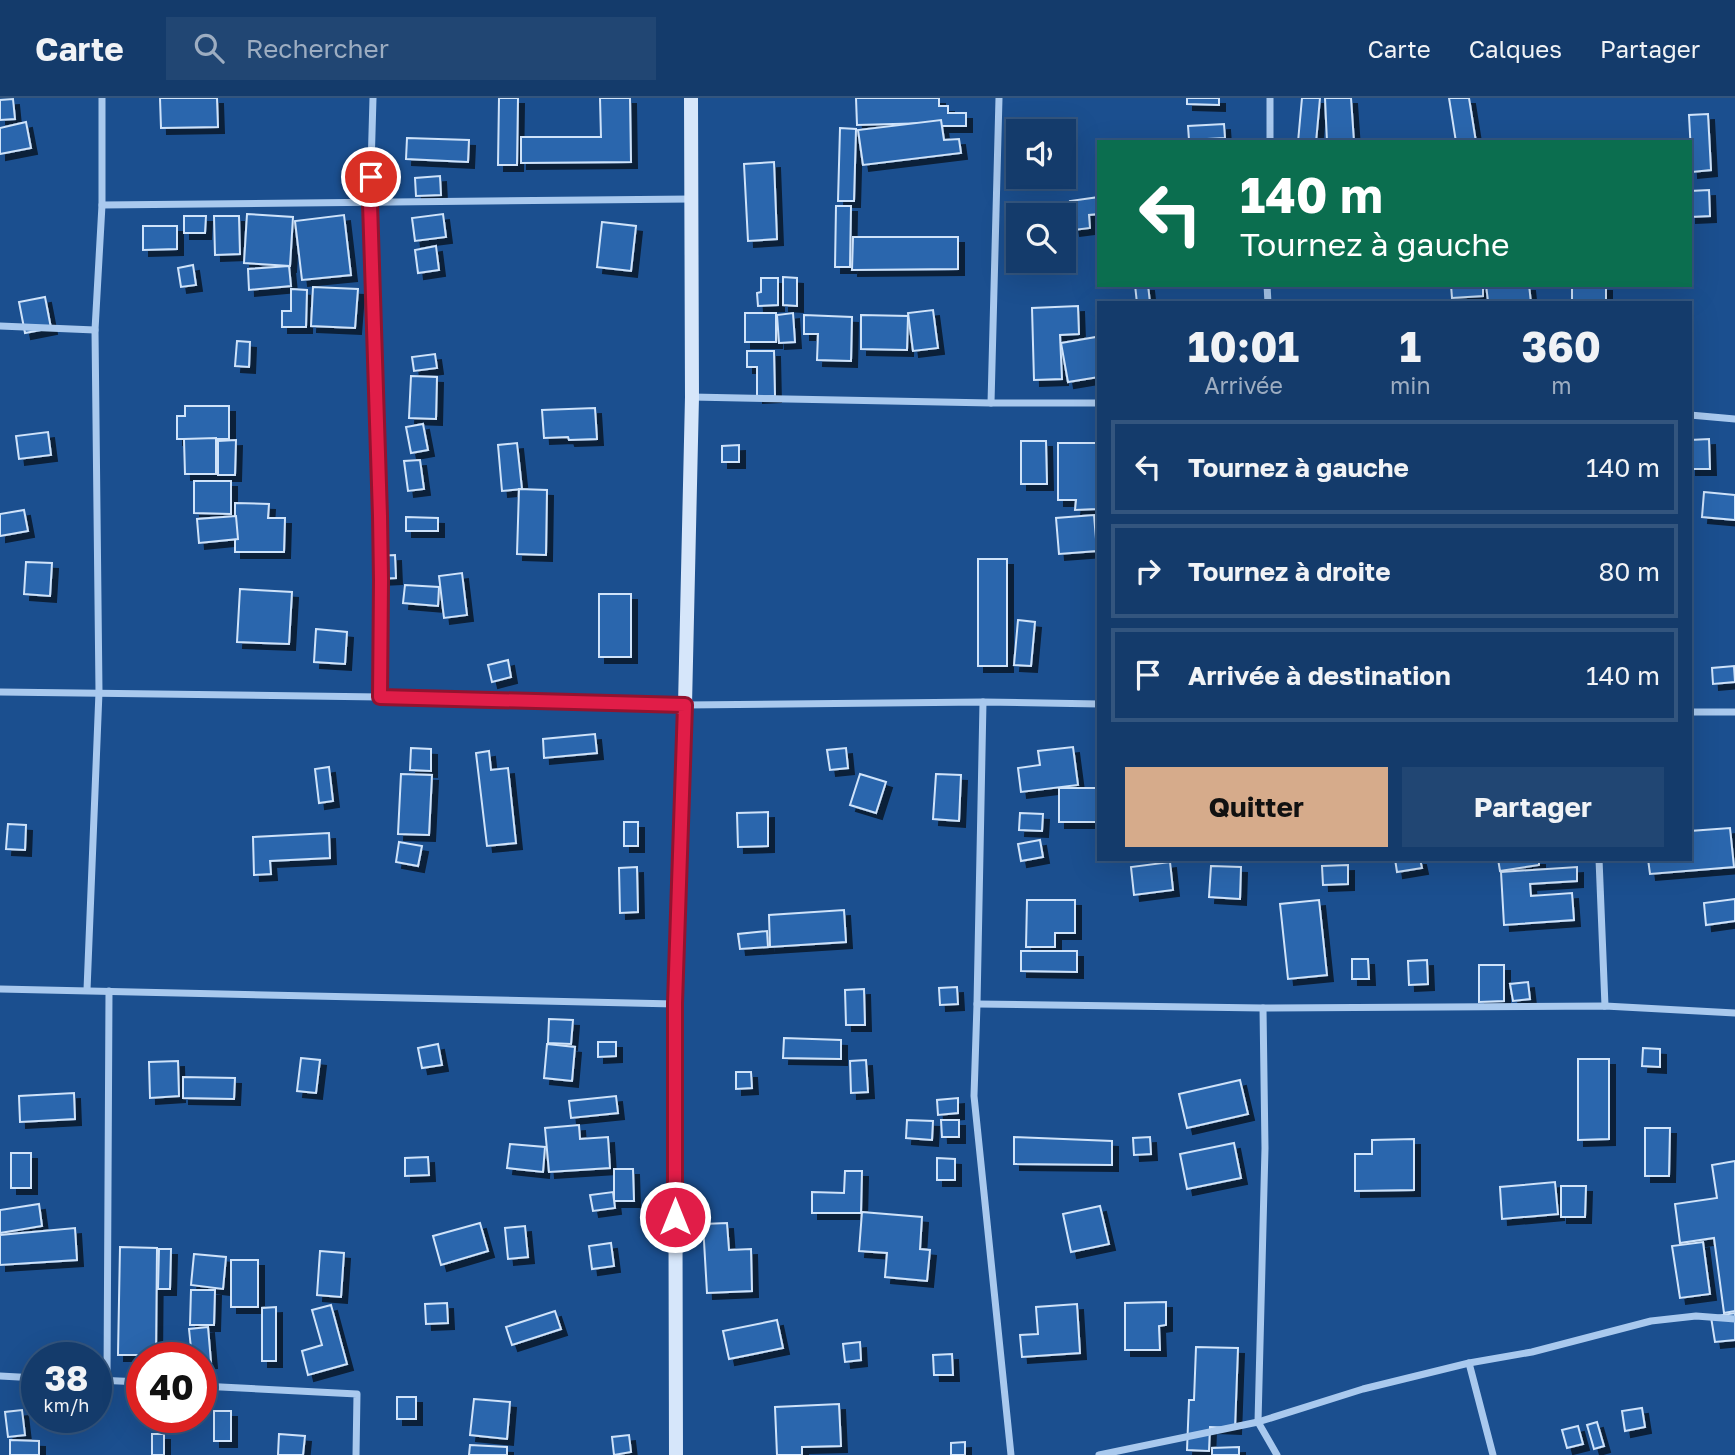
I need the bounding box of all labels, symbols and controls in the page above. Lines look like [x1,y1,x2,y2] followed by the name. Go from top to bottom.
[166,17,656,80] search box
[35,29,124,68] text: Carte
[190,29,228,67] icon: search
[246,33,389,64] text: Rechercher
[1367,34,1431,63] text: Carte
[1469,34,1562,63] text: Calques
[1600,34,1700,63] text: Partager
[1006,119,1076,273] map controls
[1006,119,1076,189] button: sound
[341,147,401,207] pin
[352,158,390,196] icon: arrive
[1240,165,1383,224] text: 140 m
[1125,168,1216,259] icon: left
[1006,203,1076,273] button: search
[1240,225,1509,263] text: Tournez à gauche
[1188,321,1299,371] text: 10:01
[1400,321,1421,371] text: 1
[1522,321,1601,371] text: 360
[1204,371,1283,399] text: Arrivée
[1390,371,1431,399] text: min
[1551,371,1571,399] text: m
[1129,448,1167,486] icon: left
[1188,452,1409,483] text: Tournez à gauche
[1586,452,1660,483] text: 140 m
[1129,552,1167,590] icon: right
[1188,556,1391,587] text: Tournez à droite
[1599,556,1660,587] text: 80 m
[1129,656,1167,694] icon: arrive
[1188,660,1451,691] text: Arrivée à destination
[1586,660,1660,691] text: 140 m
[1125,767,1388,847] button: Quitter
[1402,767,1664,847] button: Partager
[638,1180,712,1254] position arrow
[126,1342,217,1433] speed limit sign: 40
[45,1357,88,1399] text: 38
[44,1394,89,1416] text: km/h

